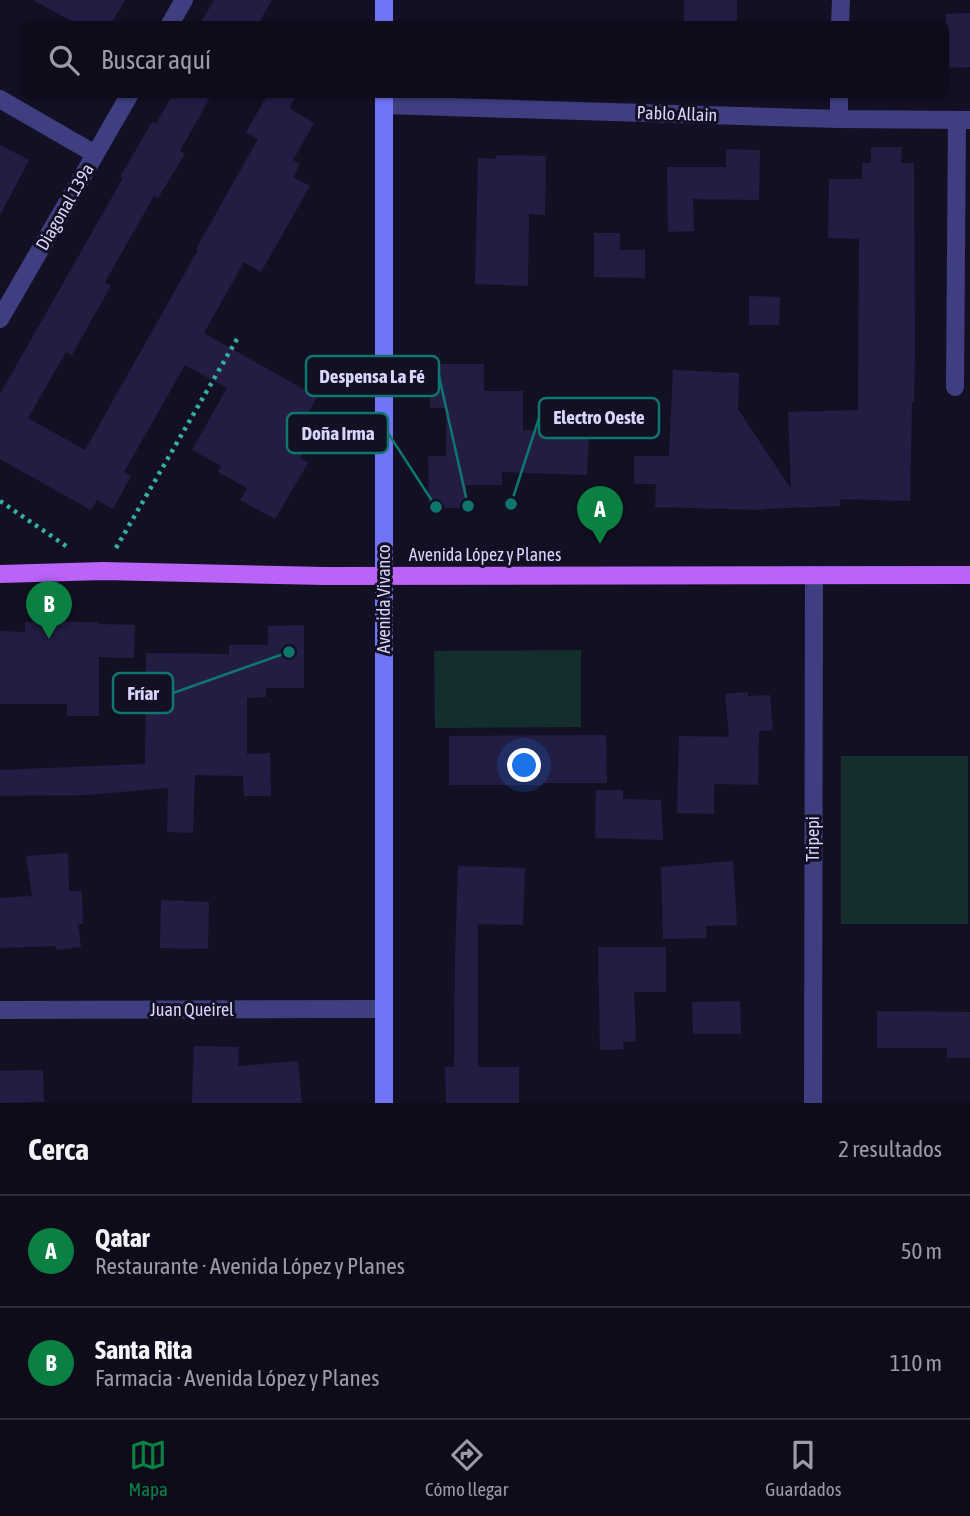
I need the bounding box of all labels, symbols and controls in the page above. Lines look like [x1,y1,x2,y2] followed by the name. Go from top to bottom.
[21,21,949,98] search box
[45,41,83,79] icon: search
[101,45,211,75] text: Buscar aquí
[636,102,718,125] street label: Pablo Allain
[31,160,98,254] street label: Diagonal 139a
[306,356,439,396] callout: Despensa La Fé
[319,365,425,387] text: Despensa La Fé
[539,398,659,438] callout: Electro Oeste
[553,406,645,428] text: Electro Oeste
[287,413,388,453] callout: Doña Irma
[301,422,375,444] text: Doña Irma
[577,486,623,544] pin: A
[409,544,561,565] street label: Avenida López y Planes
[373,545,394,653] street label: Avenida Vivanco
[26,581,72,639] pin: B
[113,673,173,713] callout: Fríar
[127,682,159,704] text: Fríar
[507,748,541,782] your location
[802,816,823,862] street label: Tripepi
[150,999,234,1020] street label: Juan Queirel
[28,1132,89,1166] text: Cerca
[838,1136,942,1162] text: 2 resultados
[95,1223,150,1253] text: Qatar
[45,1238,57,1264] text: A
[901,1238,942,1264] text: 50 m
[95,1253,405,1279] text: Restaurante · Avenida López y Planes
[95,1335,192,1365] text: Santa Rita
[46,1350,56,1376] text: B
[890,1350,942,1376] text: 110 m
[95,1365,379,1391] text: Farmacia · Avenida López y Planes
[128,1436,168,1500] tab: Mapa
[425,1436,508,1500] tab: Cómo llegar
[765,1436,841,1500] tab: Guardados

